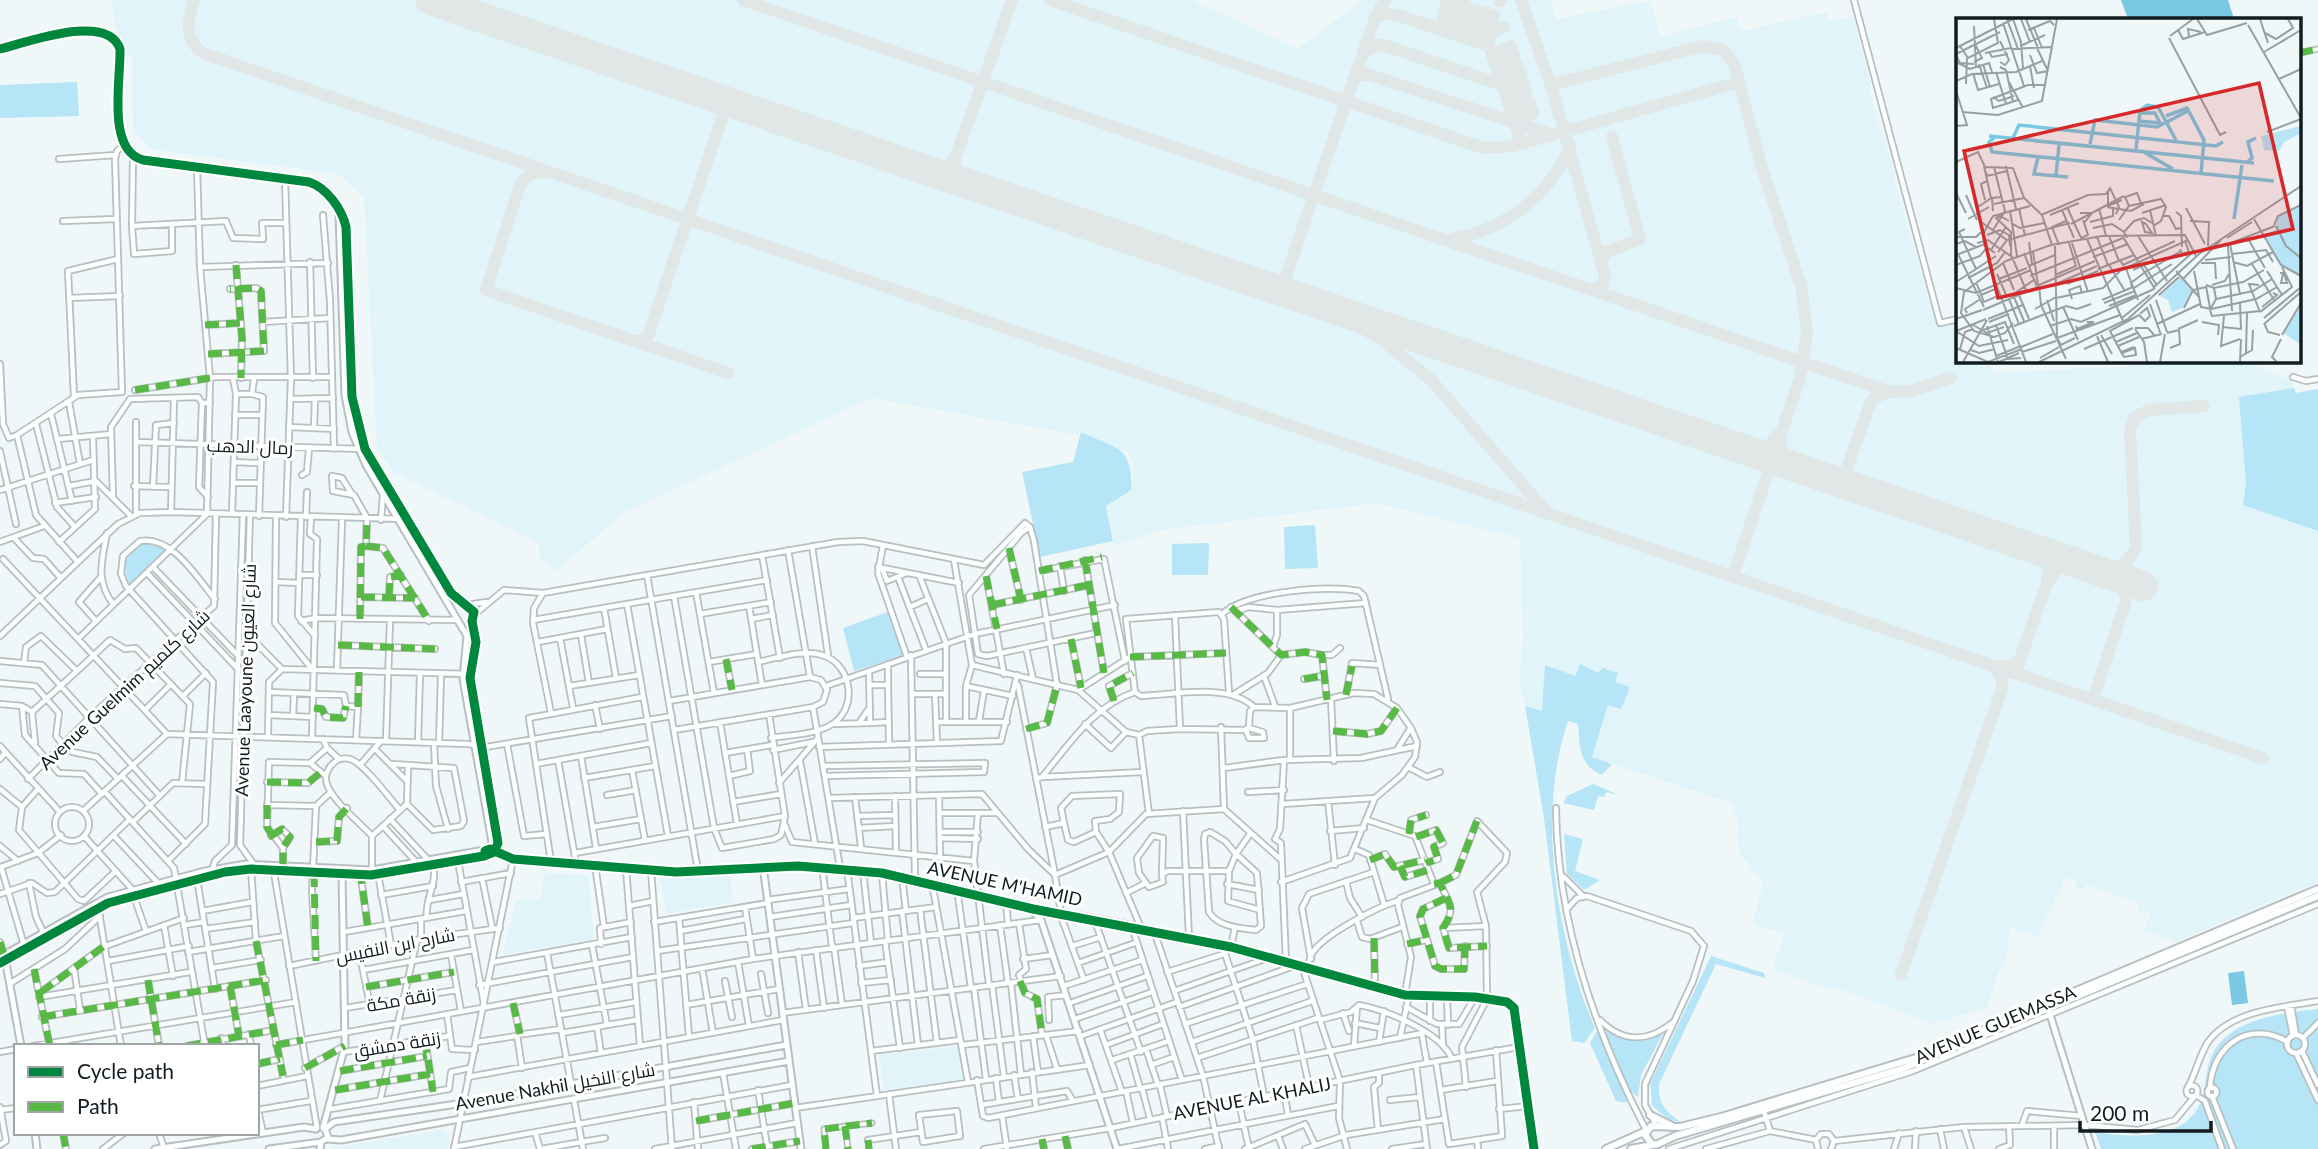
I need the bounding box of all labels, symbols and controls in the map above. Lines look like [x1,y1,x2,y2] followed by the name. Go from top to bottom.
[1956,18,2300,362] inset map
[206,433,294,460] street label: رمال الدهب
[230,563,262,797] street label: Avenue Laayoune شارع العيون
[34,604,215,775] street label: Avenue Guelmim شارع كلميم
[926,856,1084,910] street label: AVENUE M'HAMID
[333,923,457,969] street label: شارح ابن النفيس
[1911,980,2080,1068] street label: AVENUE GUEMASSA
[365,982,437,1017] street label: زنقة مكة
[352,1026,442,1064] street label: زنقة دمشق
[14,1044,259,1135] legend
[77,1058,174,1083] text: Cycle path
[453,1058,657,1116] street label: Avenue Nakhil شارع النخيل
[1171,1072,1333,1124] street label: AVENUE AL KHALIJ
[2080,1090,2211,1134] scale bar
[77,1093,119,1118] text: Path
[2090,1100,2149,1125] text: 200 m

